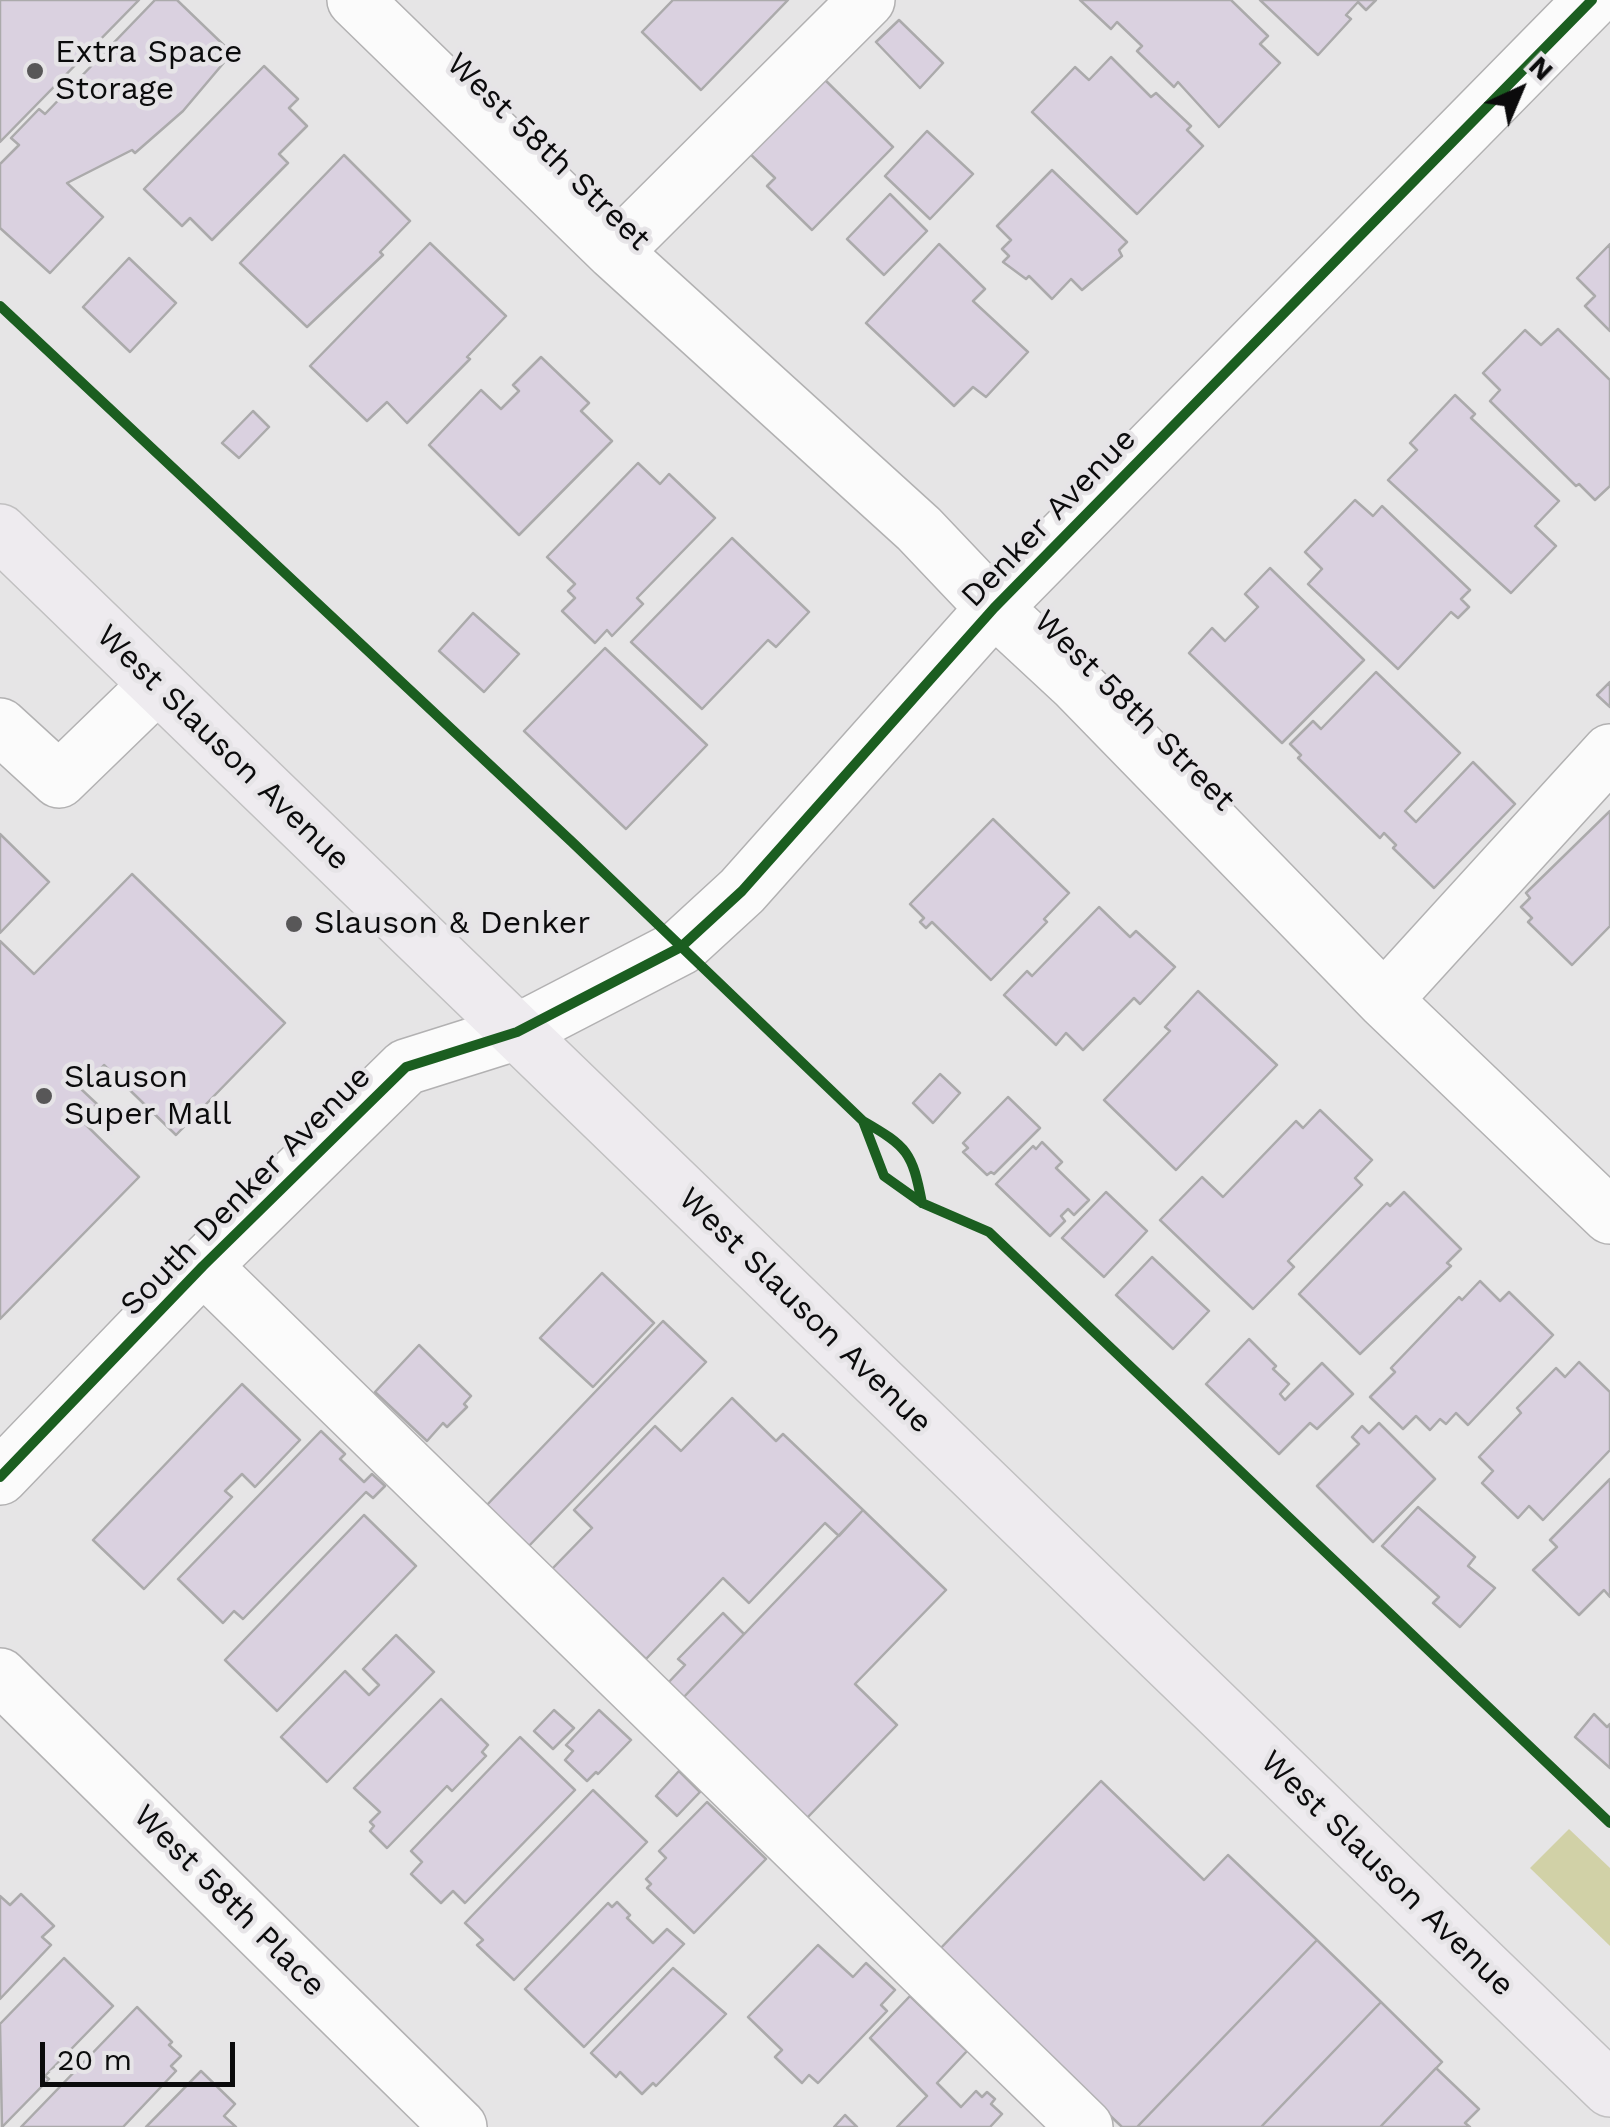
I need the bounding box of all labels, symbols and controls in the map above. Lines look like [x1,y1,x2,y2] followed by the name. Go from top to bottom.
[55,34,242,109] place label: Extra Space Storage
[1470,40,1570,140] north arrow
[438,45,658,259] street label: West 58th Street
[1522,49,1560,87] text: N
[24,60,46,82] marker: Extra Space Storage
[954,420,1144,616] street label: Denker Avenue
[1026,603,1242,819] street label: West 58th Street
[88,617,358,879] street label: West Slauson Avenue
[314,905,590,943] place label: Slauson & Denker
[283,913,305,935] marker: Slauson & Denker
[113,1058,379,1324] street label: South Denker Avenue
[64,1059,231,1134] place label: Slauson Super Mall
[33,1085,55,1107] marker: Slauson Super Mall
[670,1180,940,1442] street label: West Slauson Avenue
[1252,1743,1522,2005] street label: West Slauson Avenue
[125,1797,333,2005] street label: West 58th Place
[45,2022,240,2084] scale bar
[57,2042,132,2077] text: 20 m

